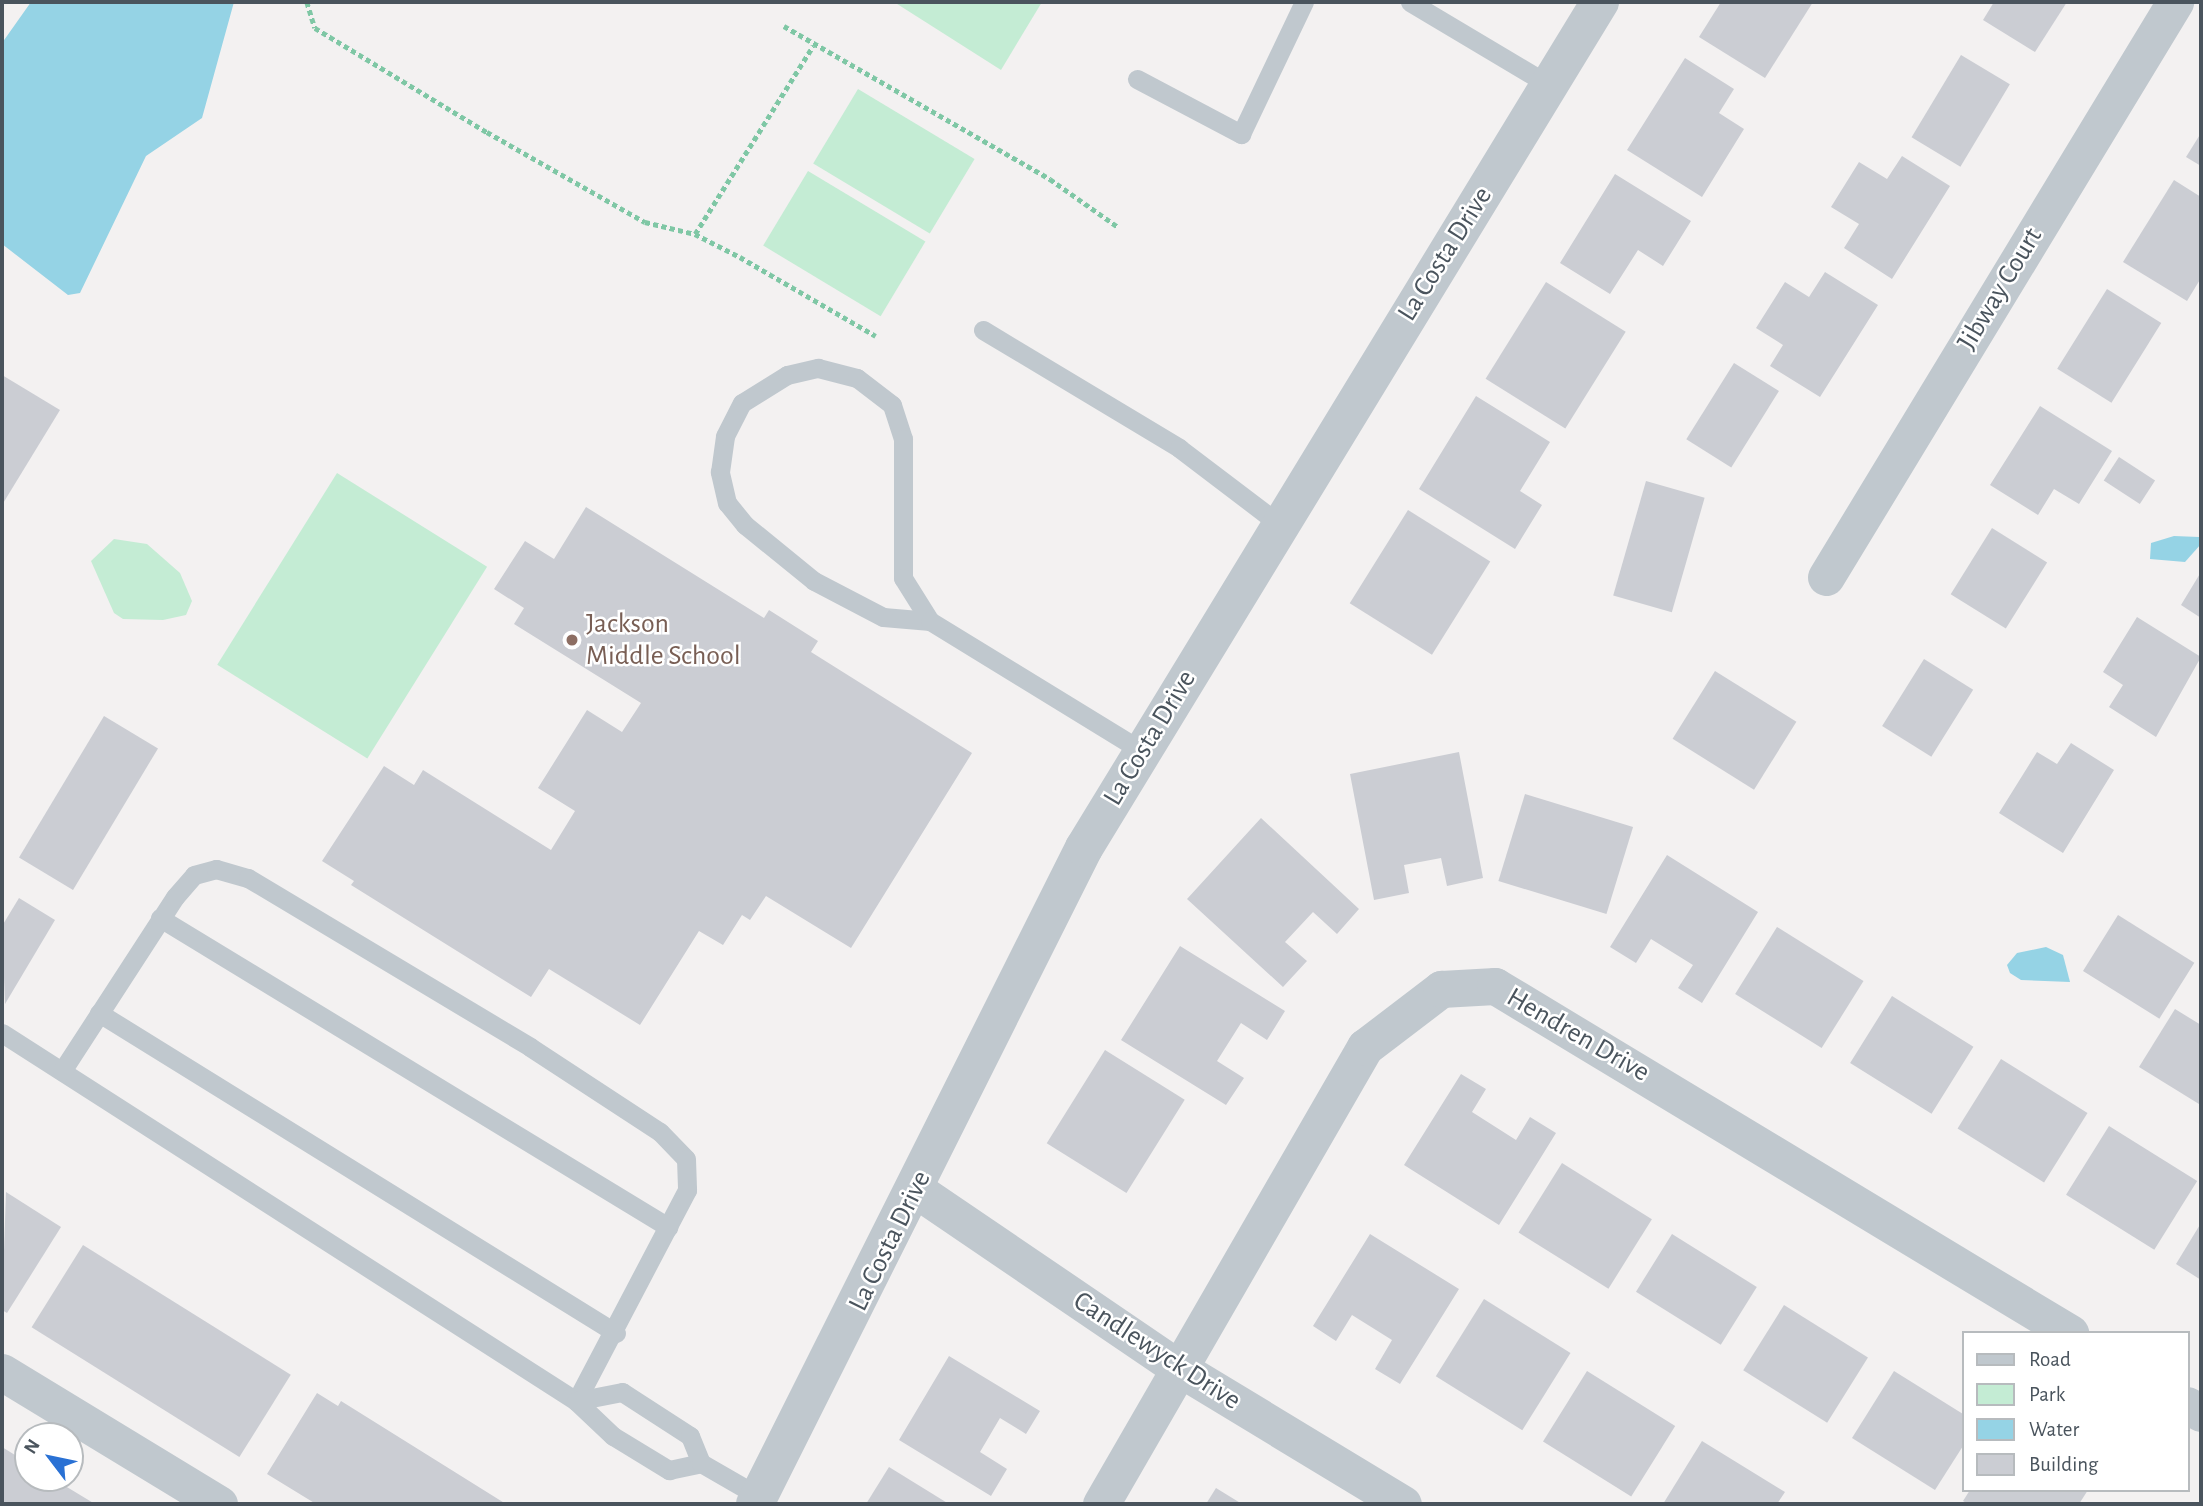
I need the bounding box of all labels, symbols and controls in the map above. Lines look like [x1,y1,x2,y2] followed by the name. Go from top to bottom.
[1390,181,1500,327] street label: La Costa Drive
[1950,222,2050,356] street label: Jibway Court
[586,607,741,673] place label: Jackson Middle School
[564,632,580,648] marker: Jackson Middle School
[1096,664,1204,812] street label: La Costa Drive
[1500,981,1656,1089] street label: Hendren Drive
[842,1165,938,1317] street label: La Costa Drive
[1067,1284,1247,1418] street label: Candlewyck Drive
[1962,1331,2189,1492] legend
[2029,1349,2071,1370] text: Road
[2029,1384,2065,1405] text: Park
[2029,1419,2079,1440] text: Water
[14,1422,84,1492] north arrow
[21,1436,44,1457] text: N
[2029,1454,2098,1475] text: Building

